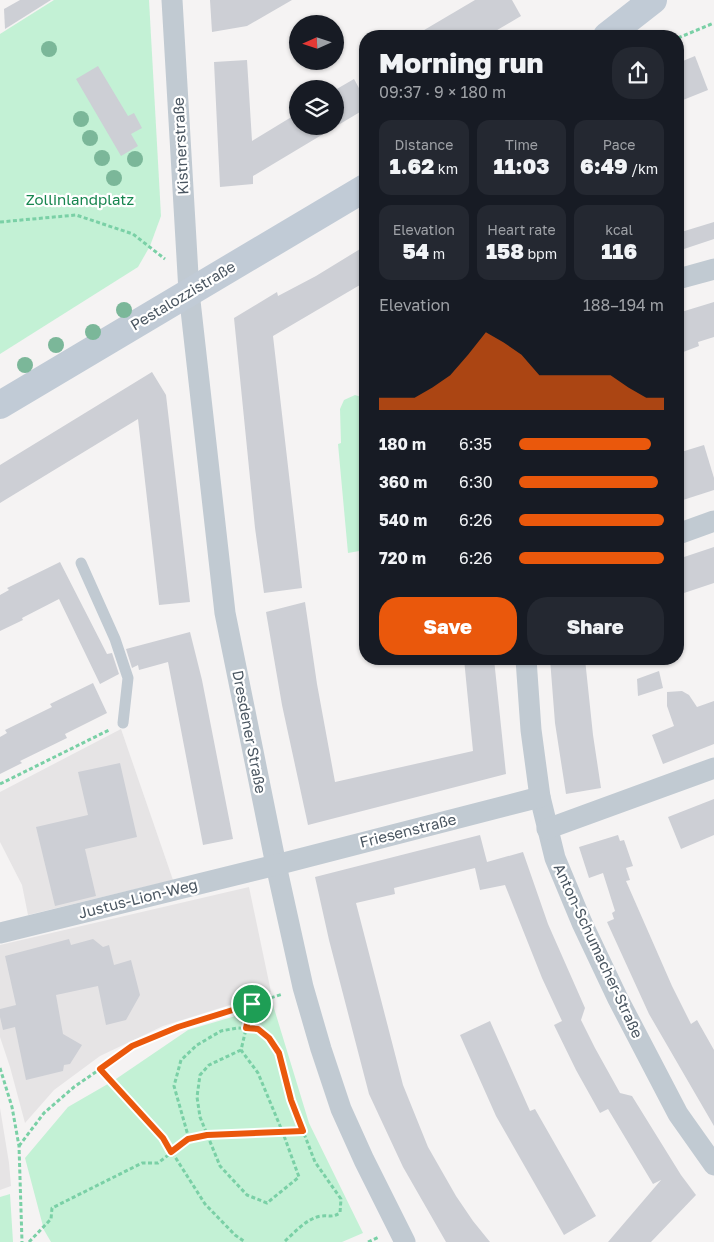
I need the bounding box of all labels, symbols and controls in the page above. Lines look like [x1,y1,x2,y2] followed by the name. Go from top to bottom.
[289,15,344,70] north arrow
[289,15,344,135] map controls
[379,46,543,79] text: Morning run
[612,47,664,99] button: share
[289,80,344,135] button: layers
[379,82,506,102] text: 09:37 · 9 × 180 m
[168,97,192,195] street label: Kistnerstraße
[394,136,453,153] text: Distance
[505,136,538,153] text: Time
[603,136,636,153] text: Pace
[390,153,434,179] text: 1.62
[493,153,550,179] text: 11:03
[580,153,628,179] text: 6:49
[434,160,458,177] text: km
[628,160,658,177] text: /km
[26,190,135,208] park label: Zollinlandplatz
[393,221,455,238] text: Elevation
[487,221,556,238] text: Heart rate
[605,221,633,238] text: kcal
[403,238,429,264] text: 54
[486,238,524,264] text: 158
[601,238,637,264] text: 116
[429,245,445,262] text: m
[524,245,557,262] text: bpm
[127,257,239,334] street label: Pestalozzistraße
[379,295,450,315] text: Elevation
[583,295,664,315] text: 188–194 m
[379,434,426,454] text: 180 m
[459,434,492,454] text: 6:35
[379,472,427,492] text: 360 m
[459,472,493,492] text: 6:30
[379,510,427,530] text: 540 m
[459,510,492,530] text: 6:26
[379,548,426,568] text: 720 m
[459,548,492,568] text: 6:26
[379,597,517,655] button: Save
[527,597,664,655] button: Share
[229,669,271,795] street label: Dresdener Straße
[358,809,458,851] street label: Friesenstraße
[550,860,647,1041] street label: Anton-Schumacher-Straße
[76,875,199,922] street label: Justus-Lion-Weg
[231,983,273,1025] pin
[238,990,266,1018] icon: arrive

